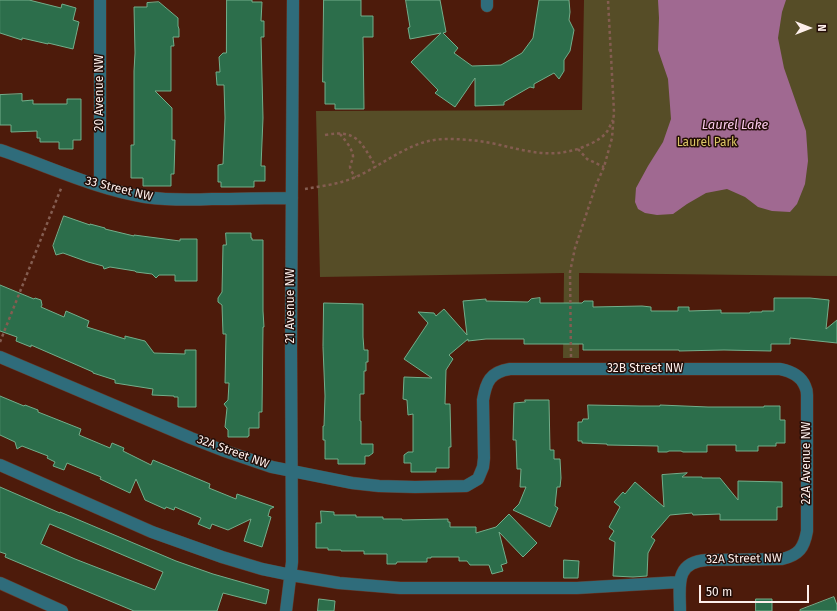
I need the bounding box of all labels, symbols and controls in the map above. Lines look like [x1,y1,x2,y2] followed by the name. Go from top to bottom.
[789,8,829,48] north arrow
[815,24,828,32] text: N
[93,55,107,131] street label: 20 Avenue NW
[702,117,768,133] water label: Laurel Lake
[677,136,737,150] park label: Laurel Park
[84,174,154,204] street label: 33 Street NW
[284,268,298,344] street label: 21 Avenue NW
[607,362,683,376] street label: 32B Street NW
[800,421,814,505] street label: 22A Avenue NW
[195,432,271,472] street label: 32A Street NW
[706,551,782,567] street label: 32A Street NW
[701,577,811,603] scale bar
[706,585,732,599] text: 50 m

